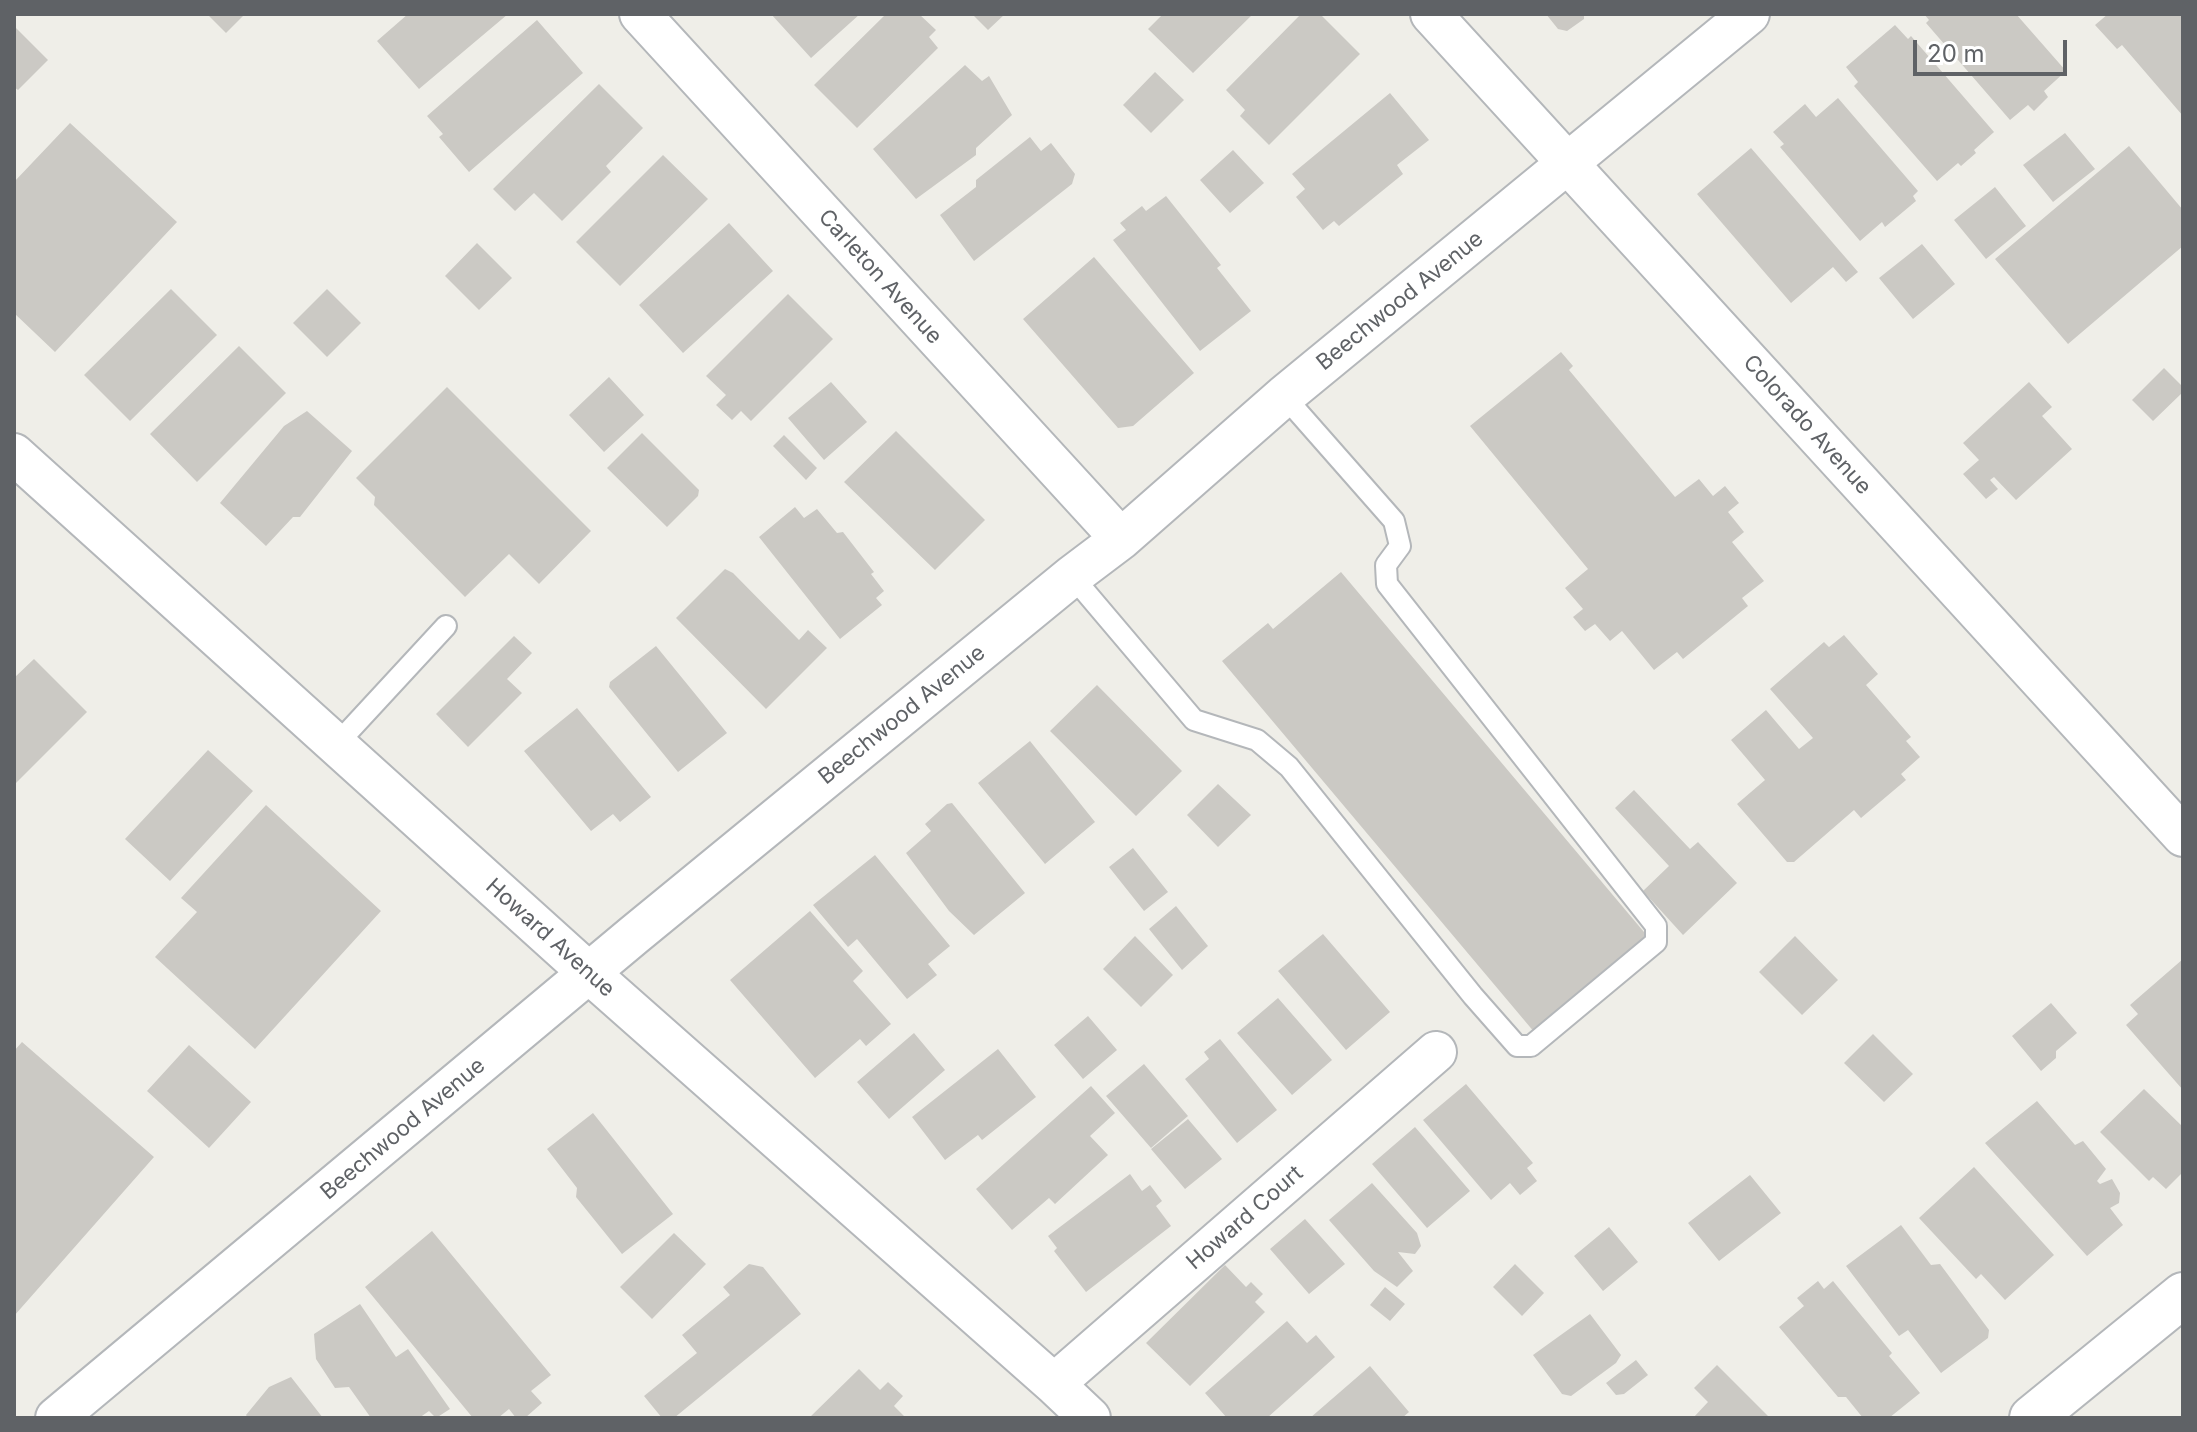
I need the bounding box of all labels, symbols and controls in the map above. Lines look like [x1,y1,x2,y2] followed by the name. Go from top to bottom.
[1917,24,2071,74] scale bar
[1927,39,1985,68] text: 20 m
[813,204,947,350] street label: Carleton Avenue
[1311,226,1489,376] street label: Beechwood Avenue
[1737,350,1877,500] street label: Colorado Avenue
[813,640,991,790] street label: Beechwood Avenue
[480,873,620,1003] street label: Howard Avenue
[315,1053,491,1205] street label: Beechwood Avenue
[1182,1160,1308,1276] street label: Howard Court

